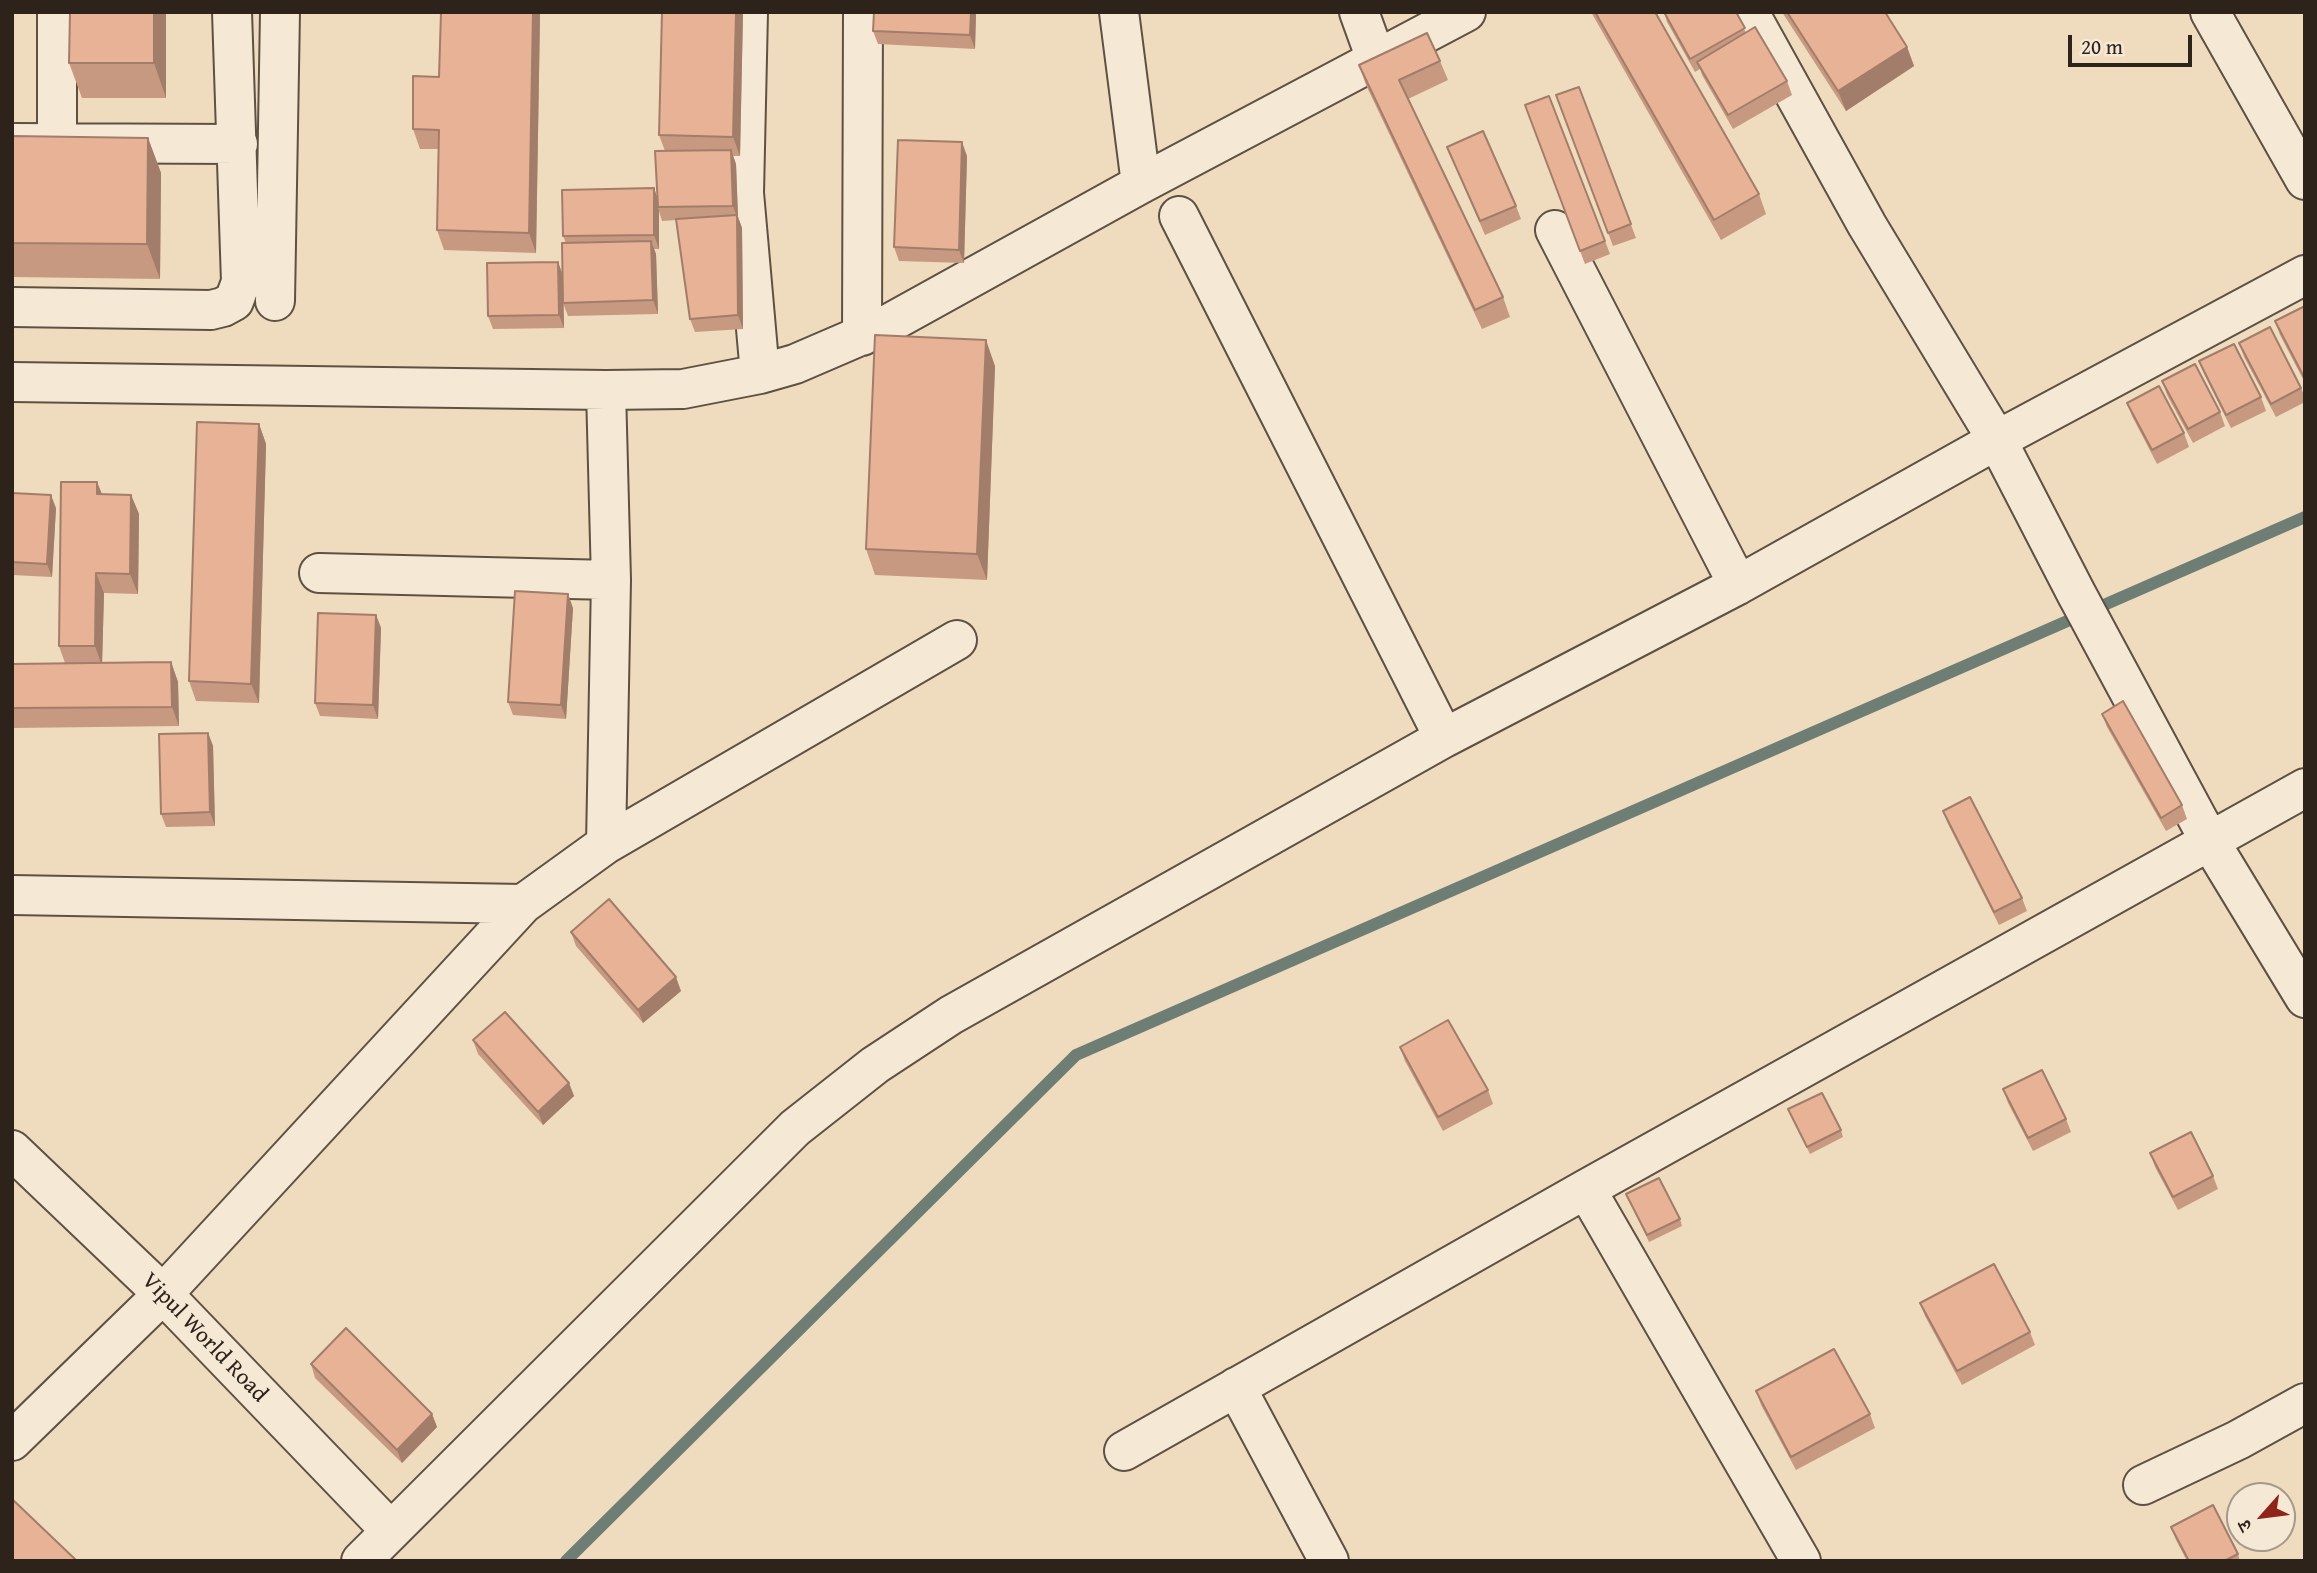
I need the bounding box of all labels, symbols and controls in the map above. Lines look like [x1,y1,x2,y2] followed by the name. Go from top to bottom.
[2072,21,2196,65] scale bar
[2081,31,2123,62] text: 20 m
[135,1267,273,1409] street label: Vipul World Road
[2226,1482,2296,1552] north arrow
[2230,1515,2259,1537] text: उ

